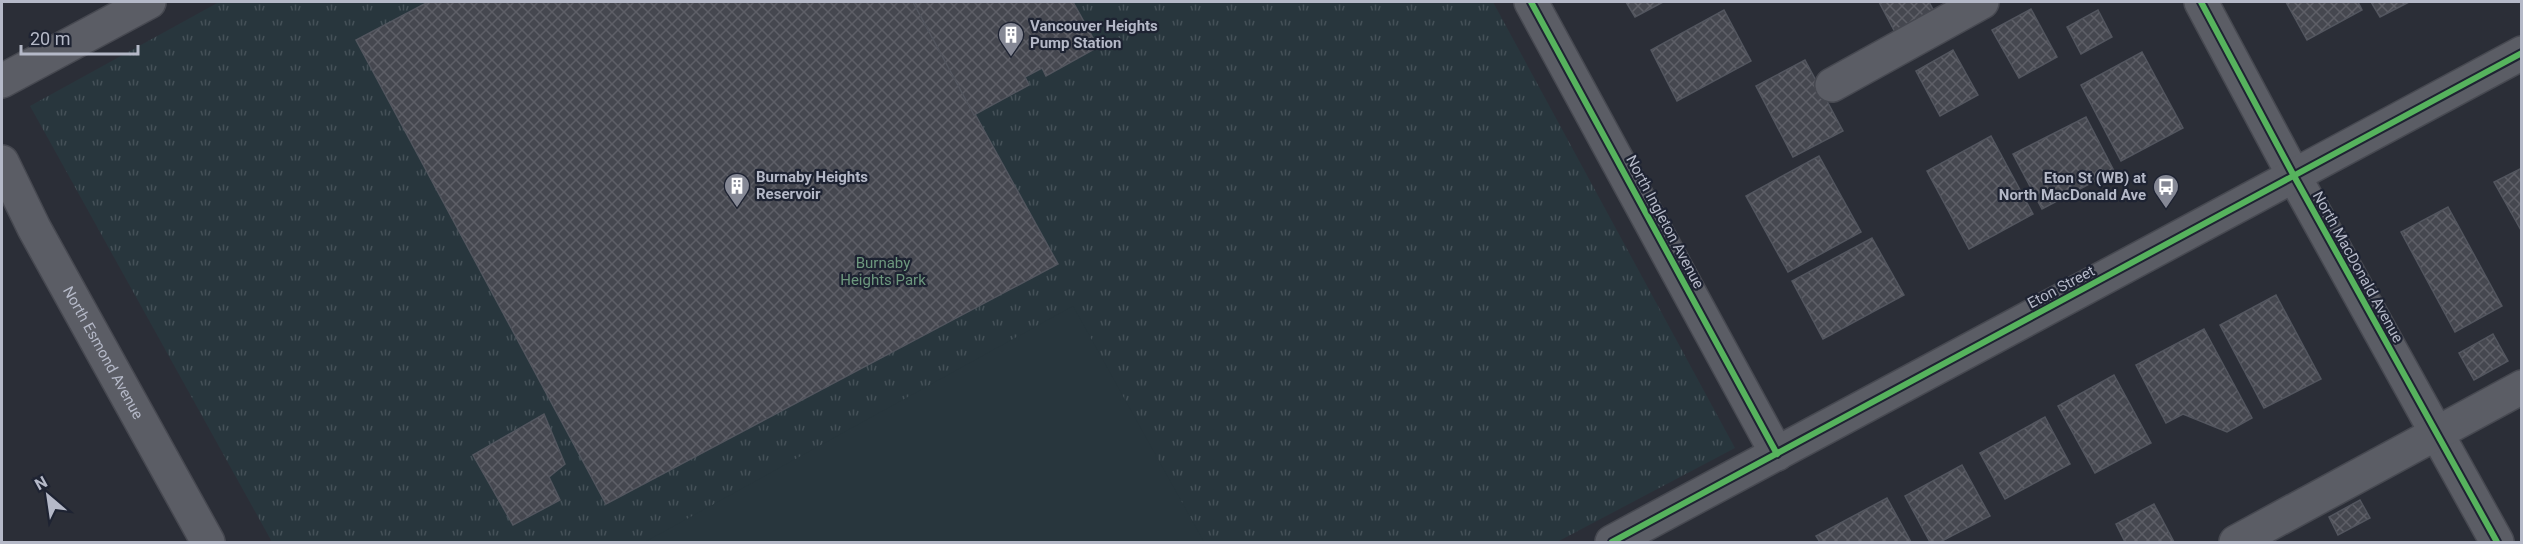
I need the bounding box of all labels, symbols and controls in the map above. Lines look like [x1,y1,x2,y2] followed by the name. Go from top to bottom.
[1030,17,1158,52] place label: Vancouver Heights Pump Station
[21,18,138,56] scale bar
[996,20,1026,58] building icon: Vancouver Heights Pump Station
[30,28,70,49] text: 20 m
[1622,152,1708,292] street label: North Ingleton Avenue
[756,168,868,203] place label: Burnaby Heights Reservoir
[1999,169,2146,204] place label: Eton St (WB) at North MacDonald Ave
[722,171,752,209] building icon: Burnaby Heights Reservoir
[2151,172,2181,210] bus stop icon: Eton St (WB) at North MacDonald Ave
[2309,188,2407,346] street label: North MacDonald Avenue
[840,254,926,289] park label: Burnaby Heights Park
[2024,262,2098,312] street label: Eton Street
[59,283,147,422] street label: North Esmond Avenue
[18,466,78,526] north arrow
[31,472,51,494] text: N

